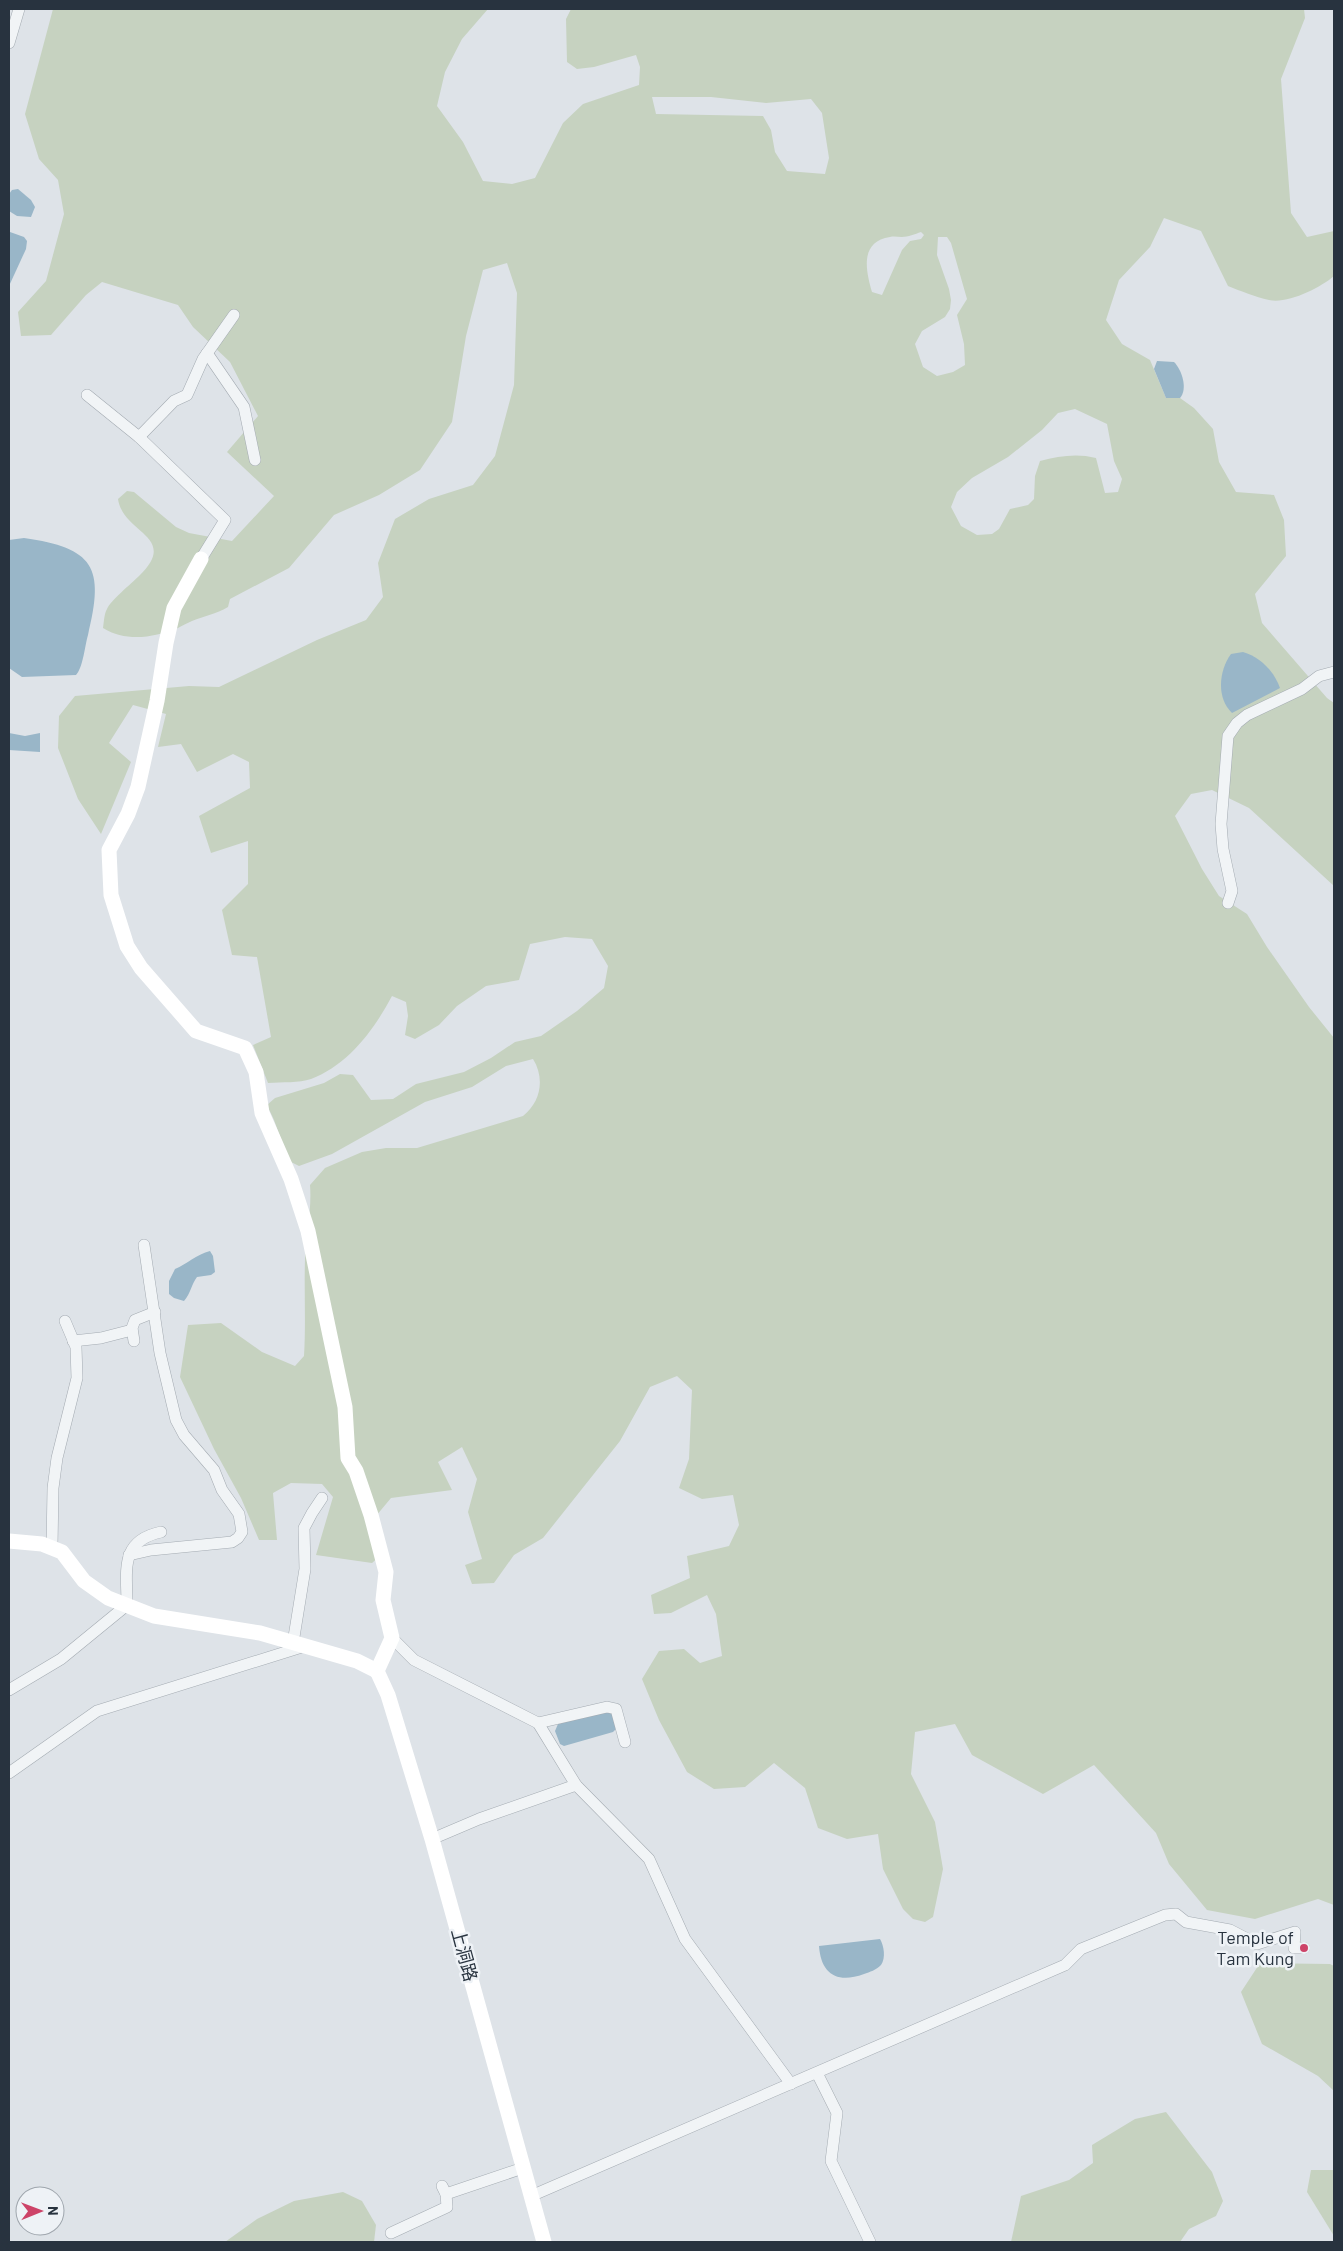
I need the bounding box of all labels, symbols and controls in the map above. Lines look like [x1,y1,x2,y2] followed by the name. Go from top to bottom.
[447,1926,483,1984] street label: 上洞路
[1216,1926,1294,1969] place label: Temple of Tam Kung
[1298,1942,1310,1954] marker: Temple of Tam Kung
[15,2186,65,2236] north arrow
[45,2206,62,2216] text: N

